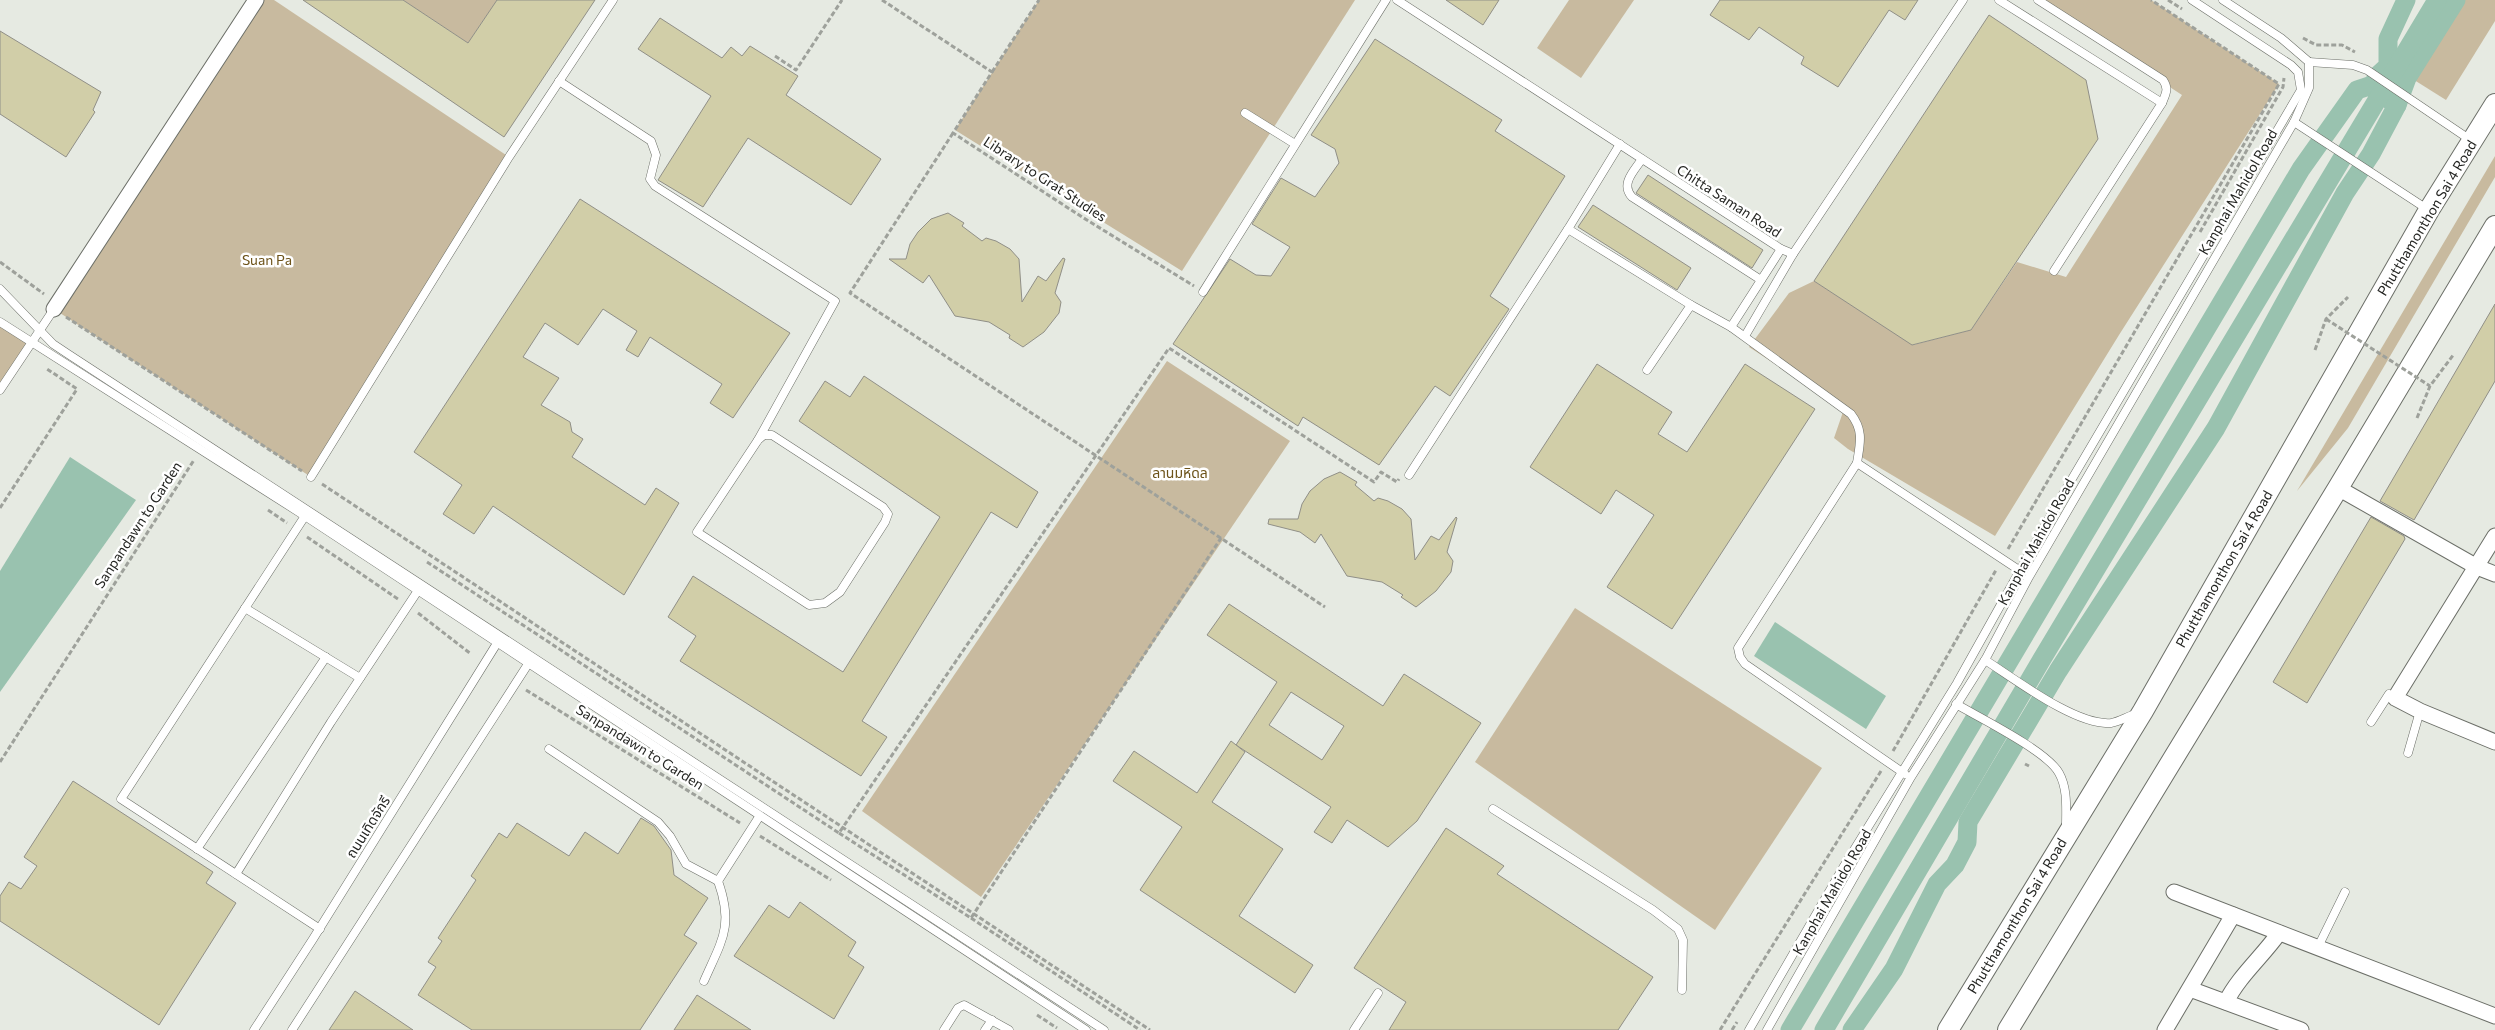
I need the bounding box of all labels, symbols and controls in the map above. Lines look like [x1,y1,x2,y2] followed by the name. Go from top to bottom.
[2195,126,2280,258] street label: Kanphai Mahidol Road
[981,132,1110,225] street label: Library to Grat Studies
[2373,137,2480,299] street label: Phutthamonthon Sai 4 Road
[1674,160,1785,241] street label: Chitta Saman Road
[242,251,292,268] park label: Suan Pa
[90,458,185,591] street label: Sanpandawn to Garden
[1152,464,1208,481] park label: ลานมหิดล
[1994,475,2077,608] street label: Kanphai Mahidol Road
[2172,487,2276,650] street label: Phutthamonthon Sai 4 Road
[573,700,707,793] street label: Sanpandawn to Garden
[342,793,393,861] street label: ถนนเทิดจักรี
[1789,826,1874,958] street label: Kanphai Mahidol Road
[1963,835,2070,997] street label: Phutthamonthon Sai 4 Road

